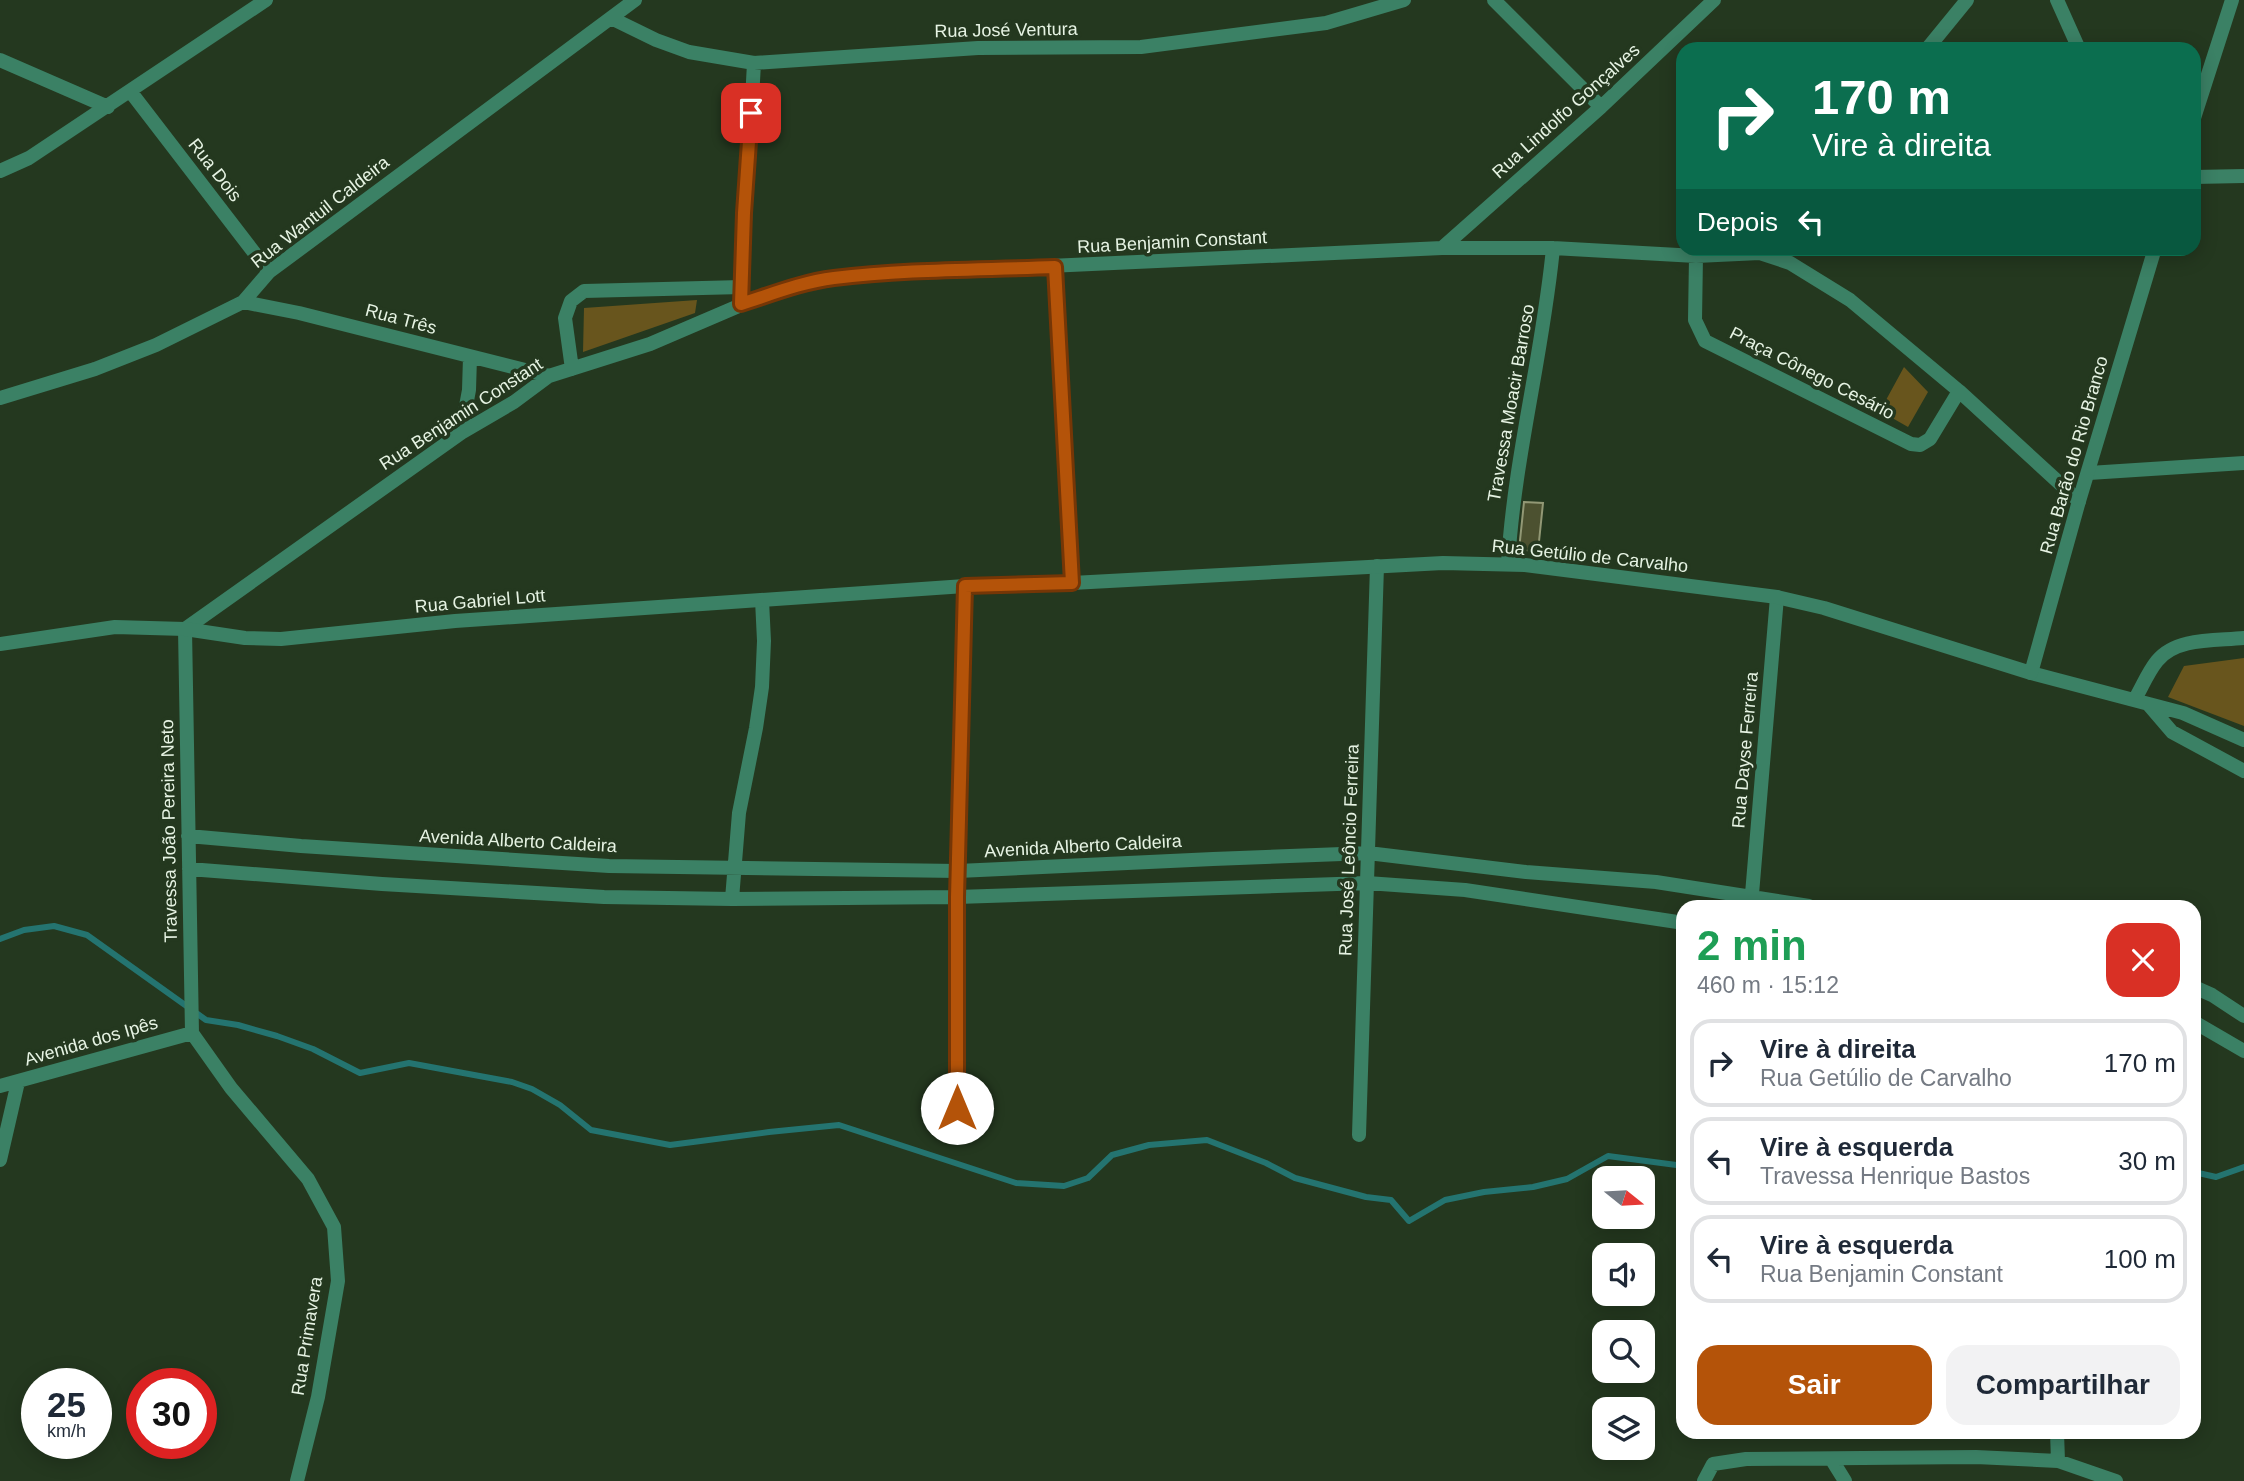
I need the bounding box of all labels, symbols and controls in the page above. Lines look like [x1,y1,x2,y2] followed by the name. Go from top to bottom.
[934,19,1079,41] street label: Rua José Ventura
[1488,40,1644,182] street label: Rua Lindolfo Gonçalves
[1697,70,1788,161] icon: right
[1812,70,1951,124] text: 170 m
[721,83,781,143] pin
[732,94,770,132] icon: arrive
[1812,127,1991,163] text: Vire à direita
[184,135,246,205] street label: Rua Dois
[247,151,394,272] street label: Rua Wantuil Caldeira
[1792,203,1830,241] icon: left
[1697,207,1778,237] text: Depois
[1077,227,1267,257] street label: Rua Benjamin Constant
[363,300,439,338] street label: Rua Três
[1484,303,1538,503] street label: Travessa Moacir Barroso
[1726,323,1898,423] street label: Praça Cônego Cesário
[376,354,546,474] street label: Rua Benjamin Constant
[2036,354,2112,556] street label: Rua Barão do Rio Branco
[1491,536,1689,576] street label: Rua Getúlio de Carvalho
[414,585,546,617] street label: Rua Gabriel Lott
[1728,670,1762,829] street label: Rua Dayse Ferreira
[157,719,181,943] street label: Travessa João Pereira Neto
[1335,743,1363,956] street label: Rua José Leôncio Ferreira
[419,826,618,856] street label: Avenida Alberto Caldeira
[984,831,1183,861] street label: Avenida Alberto Caldeira
[1697,922,1807,969] text: 2 min
[2106,923,2180,997] button: close
[1697,972,1839,998] text: 460 m · 15:12
[22,1012,160,1070] street label: Avenida dos Ipês
[1760,1034,1916,1064] text: Vire à direita
[1701,1044,1739,1082] icon: right
[2104,1048,2176,1078] text: 170 m
[1760,1065,2012,1091] text: Rua Getúlio de Carvalho
[920,1071,994,1145] position arrow
[1760,1132,1953,1162] text: Vire à esquerda
[1701,1142,1739,1180] icon: left
[2118,1146,2176,1176] text: 30 m
[1760,1163,2030,1189] text: Travessa Henrique Bastos
[1592,1166,1656,1228] north arrow
[1592,1166,1655,1460] map controls
[1760,1230,1953,1260] text: Vire à esquerda
[1701,1240,1739,1278] icon: left
[1592,1243,1655,1306] button: sound
[2104,1244,2176,1274] text: 100 m
[1760,1261,2003,1287] text: Rua Benjamin Constant
[288,1274,326,1397] street label: Rua Primavera
[1592,1320,1655,1383] button: search
[1697,1345,1932,1425] button: Sair
[1946,1345,2180,1425] button: Compartilhar
[126,1368,217,1459] speed limit sign: 30
[47,1385,86,1424] text: 25
[1592,1397,1655,1460] button: layers
[47,1421,86,1441] text: km/h

